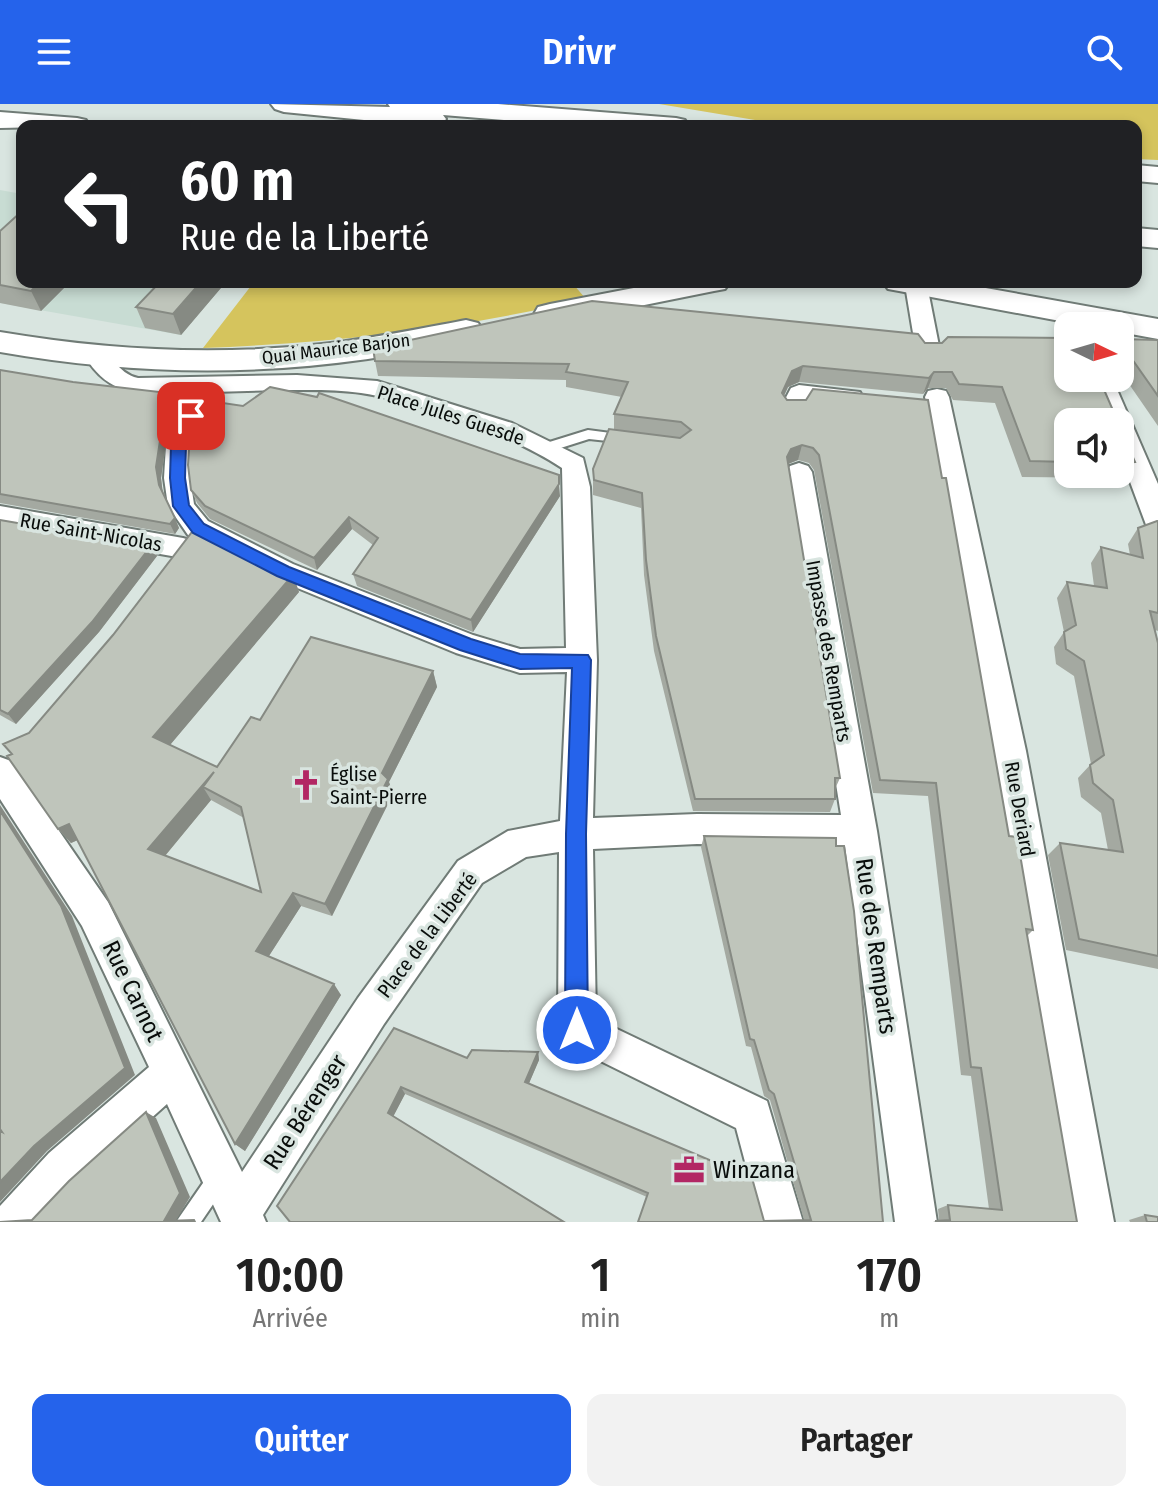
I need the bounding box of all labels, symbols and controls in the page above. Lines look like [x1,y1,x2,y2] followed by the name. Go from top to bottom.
[32,30,76,74] icon: menu
[542,30,616,74] text: Drivr
[1082,30,1126,74] icon: search
[180,148,294,215] text: 60 m
[48,152,152,256] icon: left
[180,216,429,260] text: Rue de la Liberté
[1054,312,1134,392] north arrow
[1054,312,1134,488] map controls
[261,329,411,369] street label: Quai Maurice Barjon
[374,380,528,450] street label: Place Jules Guesde
[157,382,225,450] pin
[169,394,213,438] icon: arrive
[1054,408,1134,488] button: sound
[18,508,164,556] street label: Rue Saint-Nicolas
[801,558,857,744] street label: Impasse des Remparts
[1000,759,1040,859] street label: Rue Deriard
[330,762,427,809] place label: Église Saint-Pierre
[289,768,323,802] church icon: Église Saint-Pierre
[850,856,902,1036] street label: Rue des Remparts
[372,868,482,1002] street label: Place de la Liberté
[97,936,169,1046] street label: Rue Carnot
[535,988,619,1072] position arrow
[257,1049,353,1175] street label: Rue Bérenger
[672,1153,706,1187] office icon: Winzana
[713,1156,795,1184] place label: Winzana
[236,1246,344,1304] text: 10:00
[590,1246,610,1304] text: 1
[857,1246,922,1304] text: 170
[252,1303,328,1334] text: Arrivée
[580,1303,621,1334] text: min
[879,1303,899,1334] text: m
[32,1394,571,1486] button: Quitter
[587,1394,1126,1486] button: Partager

